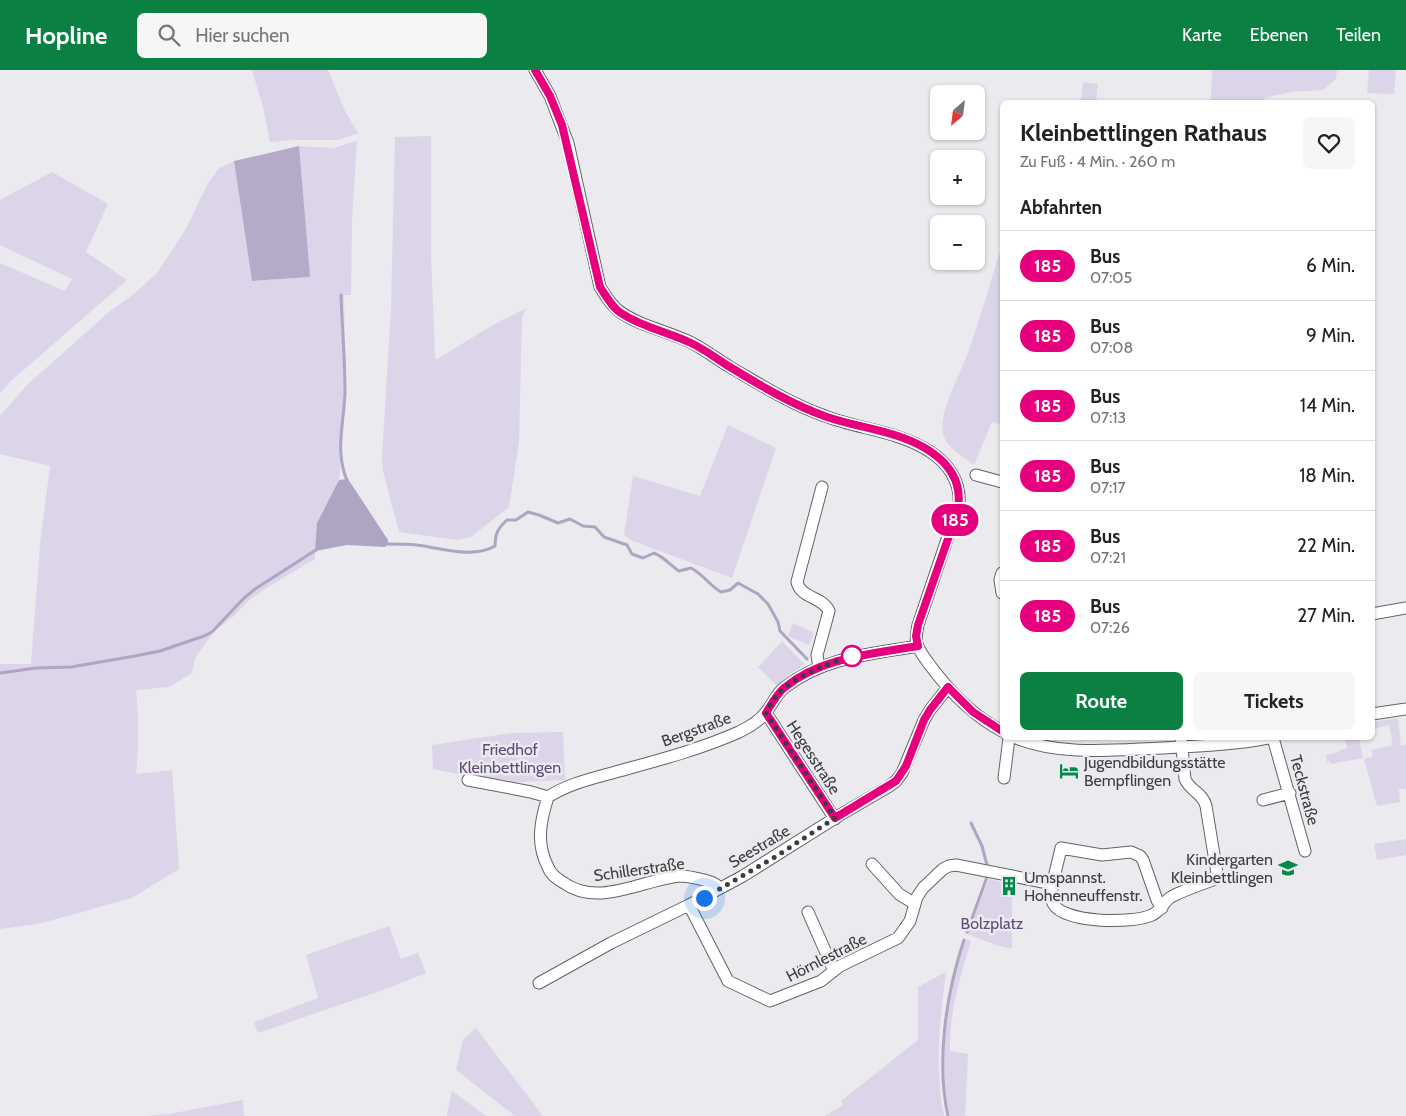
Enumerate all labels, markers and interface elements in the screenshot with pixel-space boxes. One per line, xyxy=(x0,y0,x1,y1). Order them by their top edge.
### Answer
search box xyxy=(137,13,487,58)
text: Hopline xyxy=(25,21,107,50)
icon: search xyxy=(155,21,183,49)
text: Hier suchen xyxy=(195,24,290,47)
text: Karte xyxy=(1182,24,1222,46)
text: Ebenen xyxy=(1250,24,1308,46)
text: Teilen xyxy=(1336,24,1381,46)
north arrow xyxy=(930,85,985,140)
map controls xyxy=(930,85,985,270)
button: heart xyxy=(1303,117,1355,169)
text: Kleinbettlingen Rathaus xyxy=(1020,118,1267,147)
button: + xyxy=(930,150,985,205)
text: Zu Fuß · 4 Min. · 260 m xyxy=(1020,152,1175,171)
text: Abfahrten xyxy=(1020,196,1102,219)
button: − xyxy=(930,215,985,270)
text: Bus xyxy=(1090,245,1120,268)
text: 6 Min. xyxy=(1306,254,1355,277)
text: 185 xyxy=(1034,255,1061,277)
text: 07:05 xyxy=(1090,268,1132,287)
text: Bus xyxy=(1090,315,1120,338)
text: 9 Min. xyxy=(1306,324,1355,347)
text: 185 xyxy=(1034,325,1061,347)
text: 07:08 xyxy=(1090,338,1133,357)
text: Bus xyxy=(1090,385,1120,408)
text: 14 Min. xyxy=(1300,394,1355,417)
text: 185 xyxy=(1034,395,1061,417)
text: 07:13 xyxy=(1090,408,1126,427)
text: Bus xyxy=(1090,455,1120,478)
text: 18 Min. xyxy=(1299,464,1355,487)
text: 185 xyxy=(1034,465,1061,487)
text: 07:17 xyxy=(1090,478,1126,497)
line badge: 185 xyxy=(926,504,984,536)
text: 185 xyxy=(941,509,969,531)
text: Bus xyxy=(1090,525,1120,548)
text: 22 Min. xyxy=(1297,534,1355,557)
text: 185 xyxy=(1034,535,1061,557)
text: 07:21 xyxy=(1090,548,1126,567)
text: Bus xyxy=(1090,595,1120,618)
text: 27 Min. xyxy=(1297,604,1355,627)
text: 185 xyxy=(1034,605,1061,627)
text: 07:26 xyxy=(1090,618,1130,637)
unlabelled marker xyxy=(841,645,863,667)
button: Route xyxy=(1020,672,1183,730)
button: Tickets xyxy=(1193,672,1355,730)
street label: Bergstraße xyxy=(659,708,734,751)
street label: Hegesstraße xyxy=(783,717,844,798)
park label: Friedhof Kleinbettlingen xyxy=(459,740,561,777)
place label: Jugendbildungsstätte Bempflingen xyxy=(1083,753,1226,790)
street label: Teckstraße xyxy=(1286,753,1323,827)
hotel icon: Jugendbildungsstätte Bempflingen xyxy=(1058,760,1080,782)
street label: Seestraße xyxy=(725,821,793,872)
place label: Kindergarten Kleinbettlingen xyxy=(1171,850,1273,887)
street label: Schillerstraße xyxy=(593,854,686,885)
school or university icon: Kindergarten Kleinbettlingen xyxy=(1277,857,1299,879)
place label: Umspannst. Hohenneuffenstr. xyxy=(1024,868,1143,905)
building icon: Umspannst. Hohenneuffenstr. xyxy=(998,875,1020,897)
your location xyxy=(692,886,717,911)
park label: Bolzplatz xyxy=(961,914,1024,933)
street label: Hörnlestraße xyxy=(783,929,870,986)

